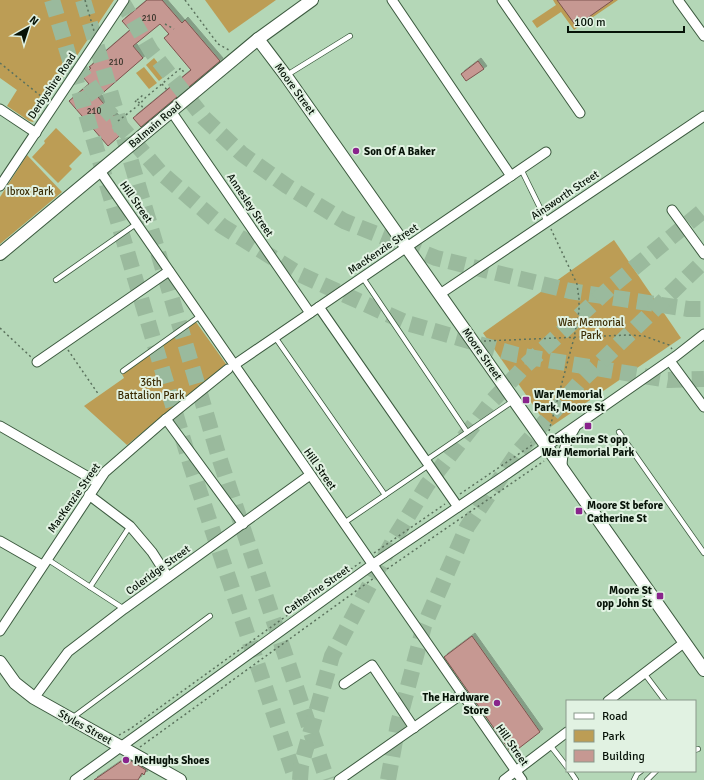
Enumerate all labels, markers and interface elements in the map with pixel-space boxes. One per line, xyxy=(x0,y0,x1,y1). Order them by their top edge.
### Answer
north arrow xyxy=(8,8,48,48)
scale bar xyxy=(568,8,684,34)
text: N xyxy=(27,13,41,28)
house number: 210 xyxy=(142,13,156,24)
text: 100 m xyxy=(574,15,606,30)
street label: Derbyshire Road xyxy=(25,50,79,121)
house number: 210 xyxy=(109,57,123,68)
street label: Moore Street xyxy=(272,61,318,118)
street label: Balmain Road xyxy=(126,99,184,151)
house number: 210 xyxy=(87,106,101,117)
place label: Son Of A Baker xyxy=(364,145,436,158)
marker: Son Of A Baker xyxy=(351,146,361,156)
street label: Ainsworth Street xyxy=(529,167,602,223)
street label: Annesley Street xyxy=(224,171,276,239)
street label: Hill Street xyxy=(117,179,155,225)
park label: Ibrox Park xyxy=(6,185,54,198)
street label: MacKenzie Street xyxy=(345,221,421,277)
park label: War Memorial Park xyxy=(558,316,624,342)
street label: Moore Street xyxy=(459,325,505,383)
park label: 36th Battalion Park xyxy=(118,376,185,402)
place label: War Memorial Park, Moore St xyxy=(534,388,605,414)
marker: War Memorial Park, Moore St xyxy=(521,395,531,405)
marker: Catherine St opp War Memorial Park xyxy=(583,421,593,431)
place label: Catherine St opp War Memorial Park xyxy=(542,433,635,459)
street label: Hill Street xyxy=(301,446,339,492)
street label: MacKenzie Street xyxy=(45,461,103,535)
place label: Moore St before Catherine St xyxy=(587,499,664,525)
marker: Moore St before Catherine St xyxy=(574,506,584,516)
street label: Coleridge Street xyxy=(123,542,193,598)
street label: Catherine Street xyxy=(282,562,352,617)
place label: Moore St opp John St xyxy=(596,584,652,610)
marker: Moore St opp John St xyxy=(655,591,665,601)
place label: The Hardware Store xyxy=(423,691,490,717)
marker: The Hardware Store xyxy=(492,698,502,708)
legend xyxy=(566,700,696,772)
street label: Styles Street xyxy=(56,707,114,747)
text: Road xyxy=(602,709,628,724)
street label: Hill Street xyxy=(493,722,531,768)
text: Park xyxy=(602,729,625,744)
text: Building xyxy=(602,749,645,764)
place label: McHughs Shoes xyxy=(134,754,209,767)
marker: McHughs Shoes xyxy=(121,755,131,765)

